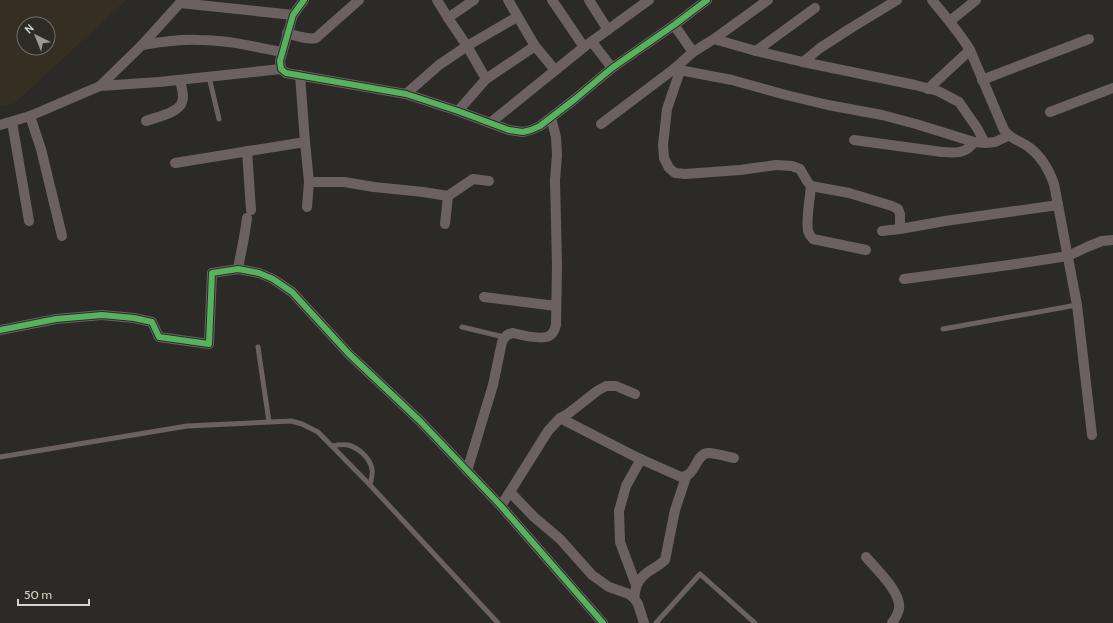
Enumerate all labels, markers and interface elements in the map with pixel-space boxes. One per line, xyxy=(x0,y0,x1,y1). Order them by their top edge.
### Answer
north arrow xyxy=(16,16,56,56)
text: N xyxy=(22,21,37,36)
scale bar xyxy=(18,581,89,607)
text: 50 m xyxy=(24,587,52,602)

